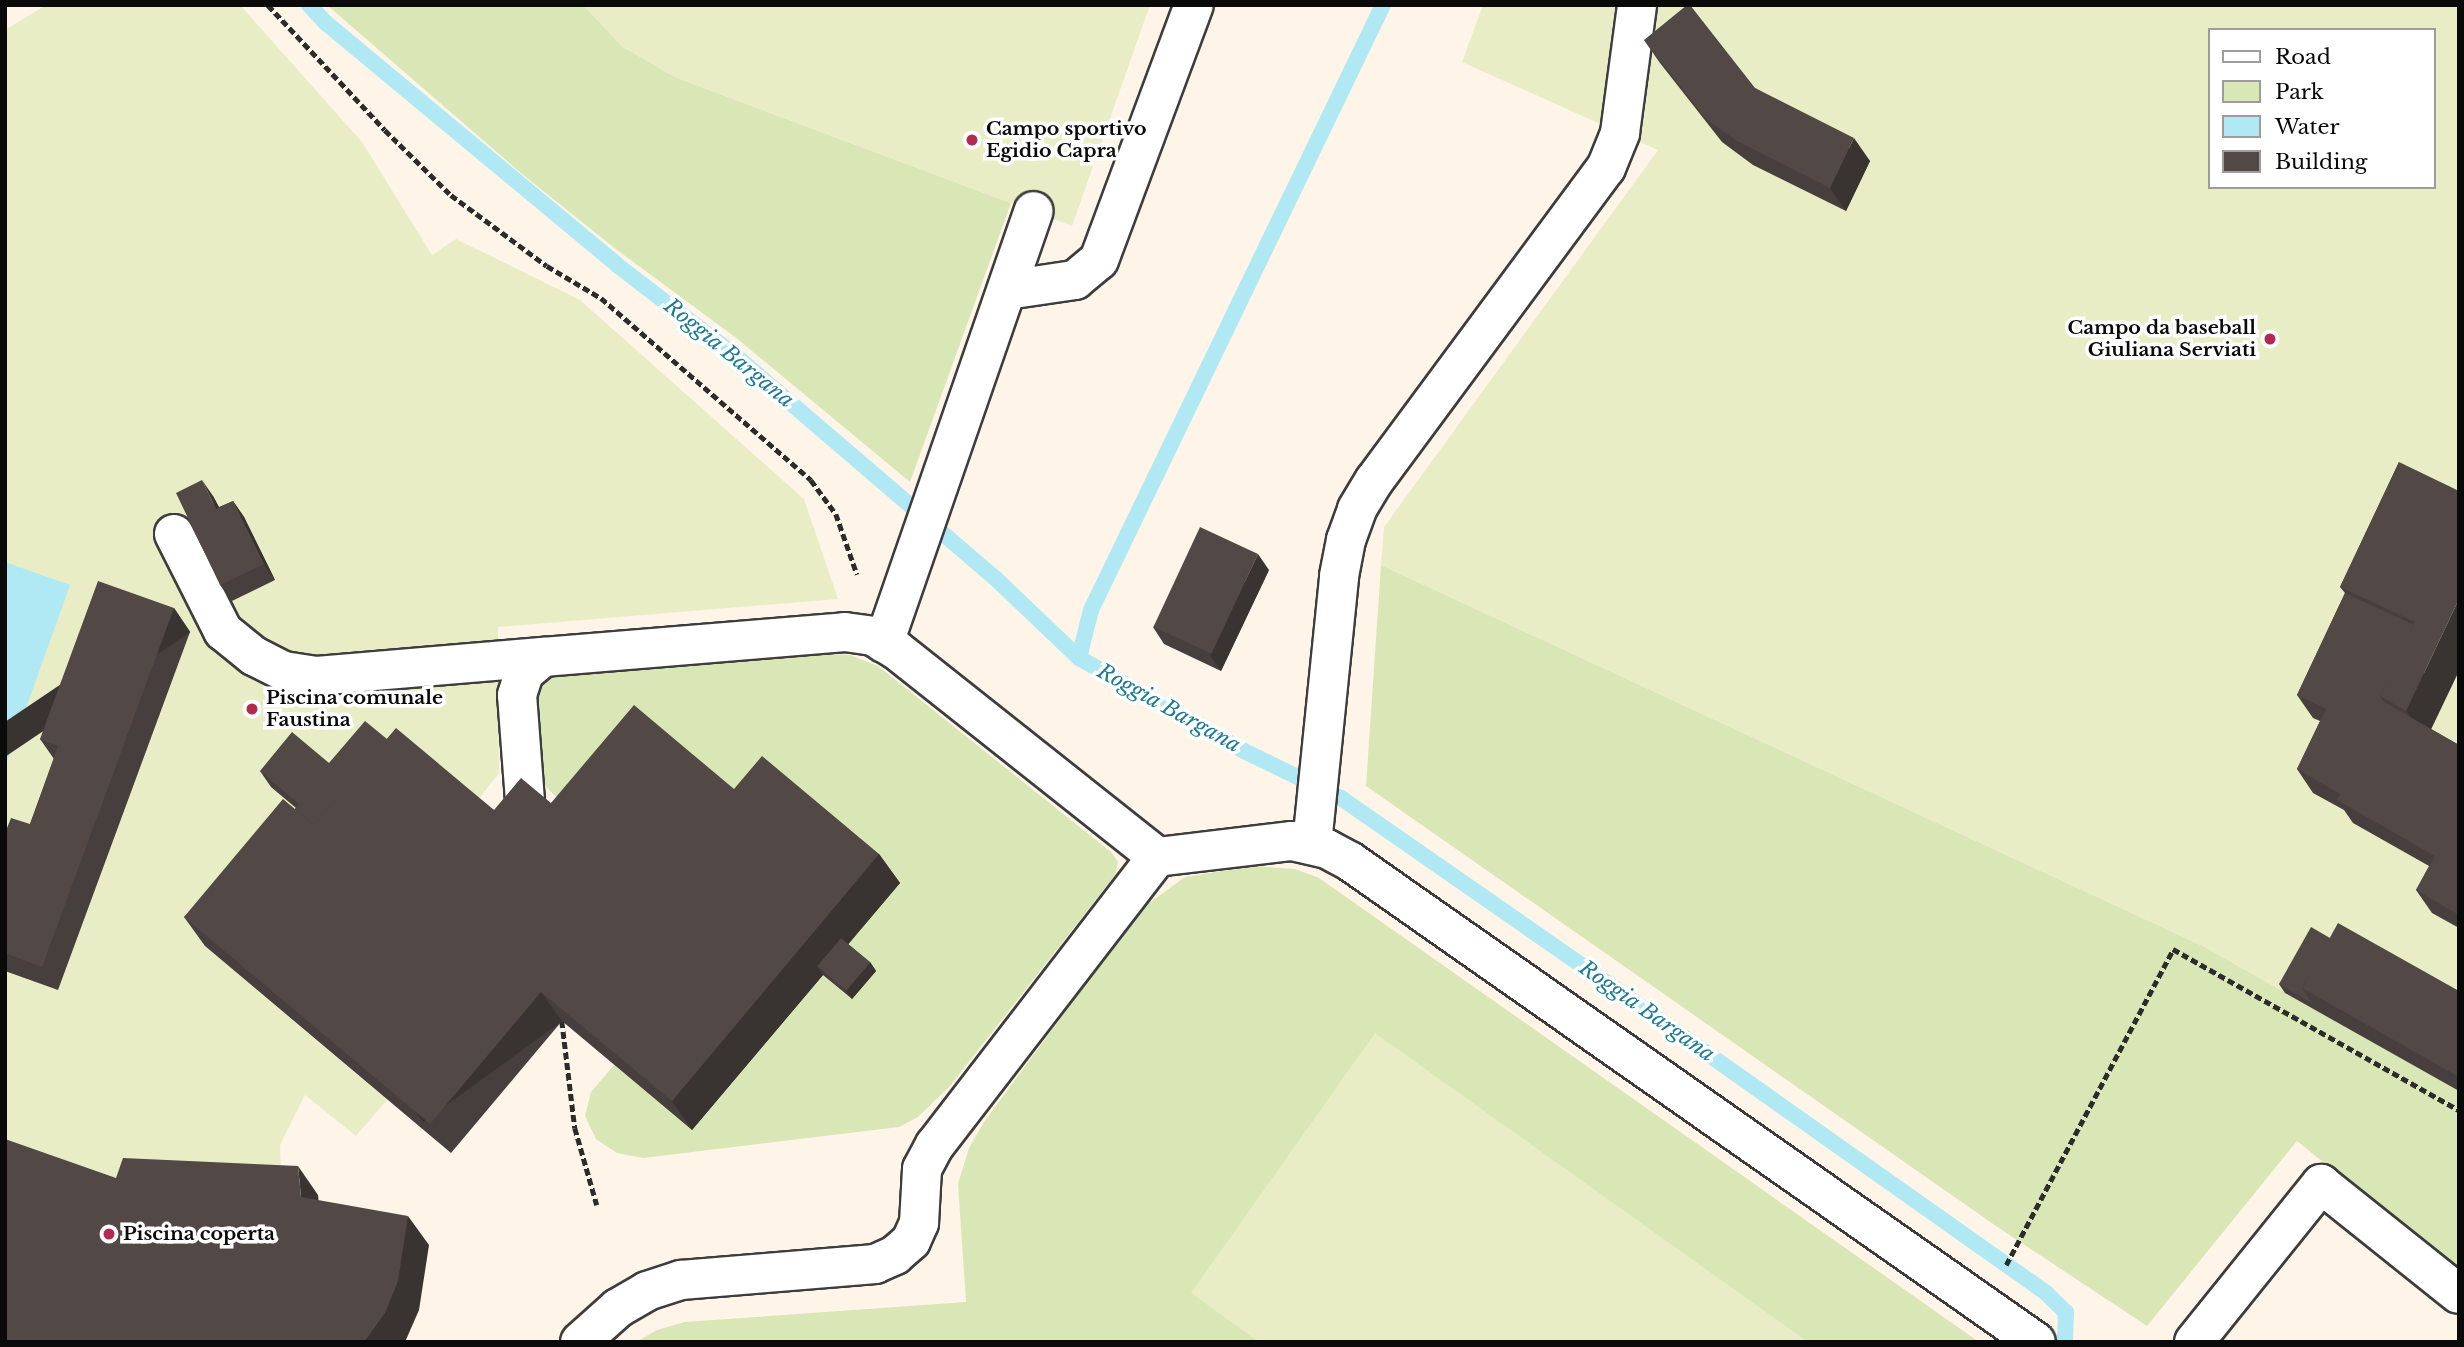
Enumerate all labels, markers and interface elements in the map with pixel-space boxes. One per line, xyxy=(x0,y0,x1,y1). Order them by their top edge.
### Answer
legend xyxy=(2208,28,2436,189)
text: Road xyxy=(2275,44,2331,70)
text: Park xyxy=(2275,79,2324,105)
text: Water xyxy=(2275,114,2339,140)
place label: Campo sportivo Egidio Capra xyxy=(986,118,1146,162)
marker: Campo sportivo Egidio Capra xyxy=(964,132,980,148)
text: Building xyxy=(2275,149,2367,175)
water label: Roggia Bargana xyxy=(659,293,799,413)
place label: Campo da baseball Giuliana Serviati xyxy=(2068,317,2256,361)
marker: Campo da baseball Giuliana Serviati xyxy=(2262,331,2278,347)
water label: Roggia Bargana xyxy=(1093,658,1245,758)
place label: Piscina comunale Faustina xyxy=(266,687,443,731)
marker: Piscina comunale Faustina xyxy=(244,701,260,717)
water label: Roggia Bargana xyxy=(1574,955,1720,1067)
place label: Piscina coperta xyxy=(123,1223,275,1245)
marker: Piscina coperta xyxy=(101,1226,117,1242)

